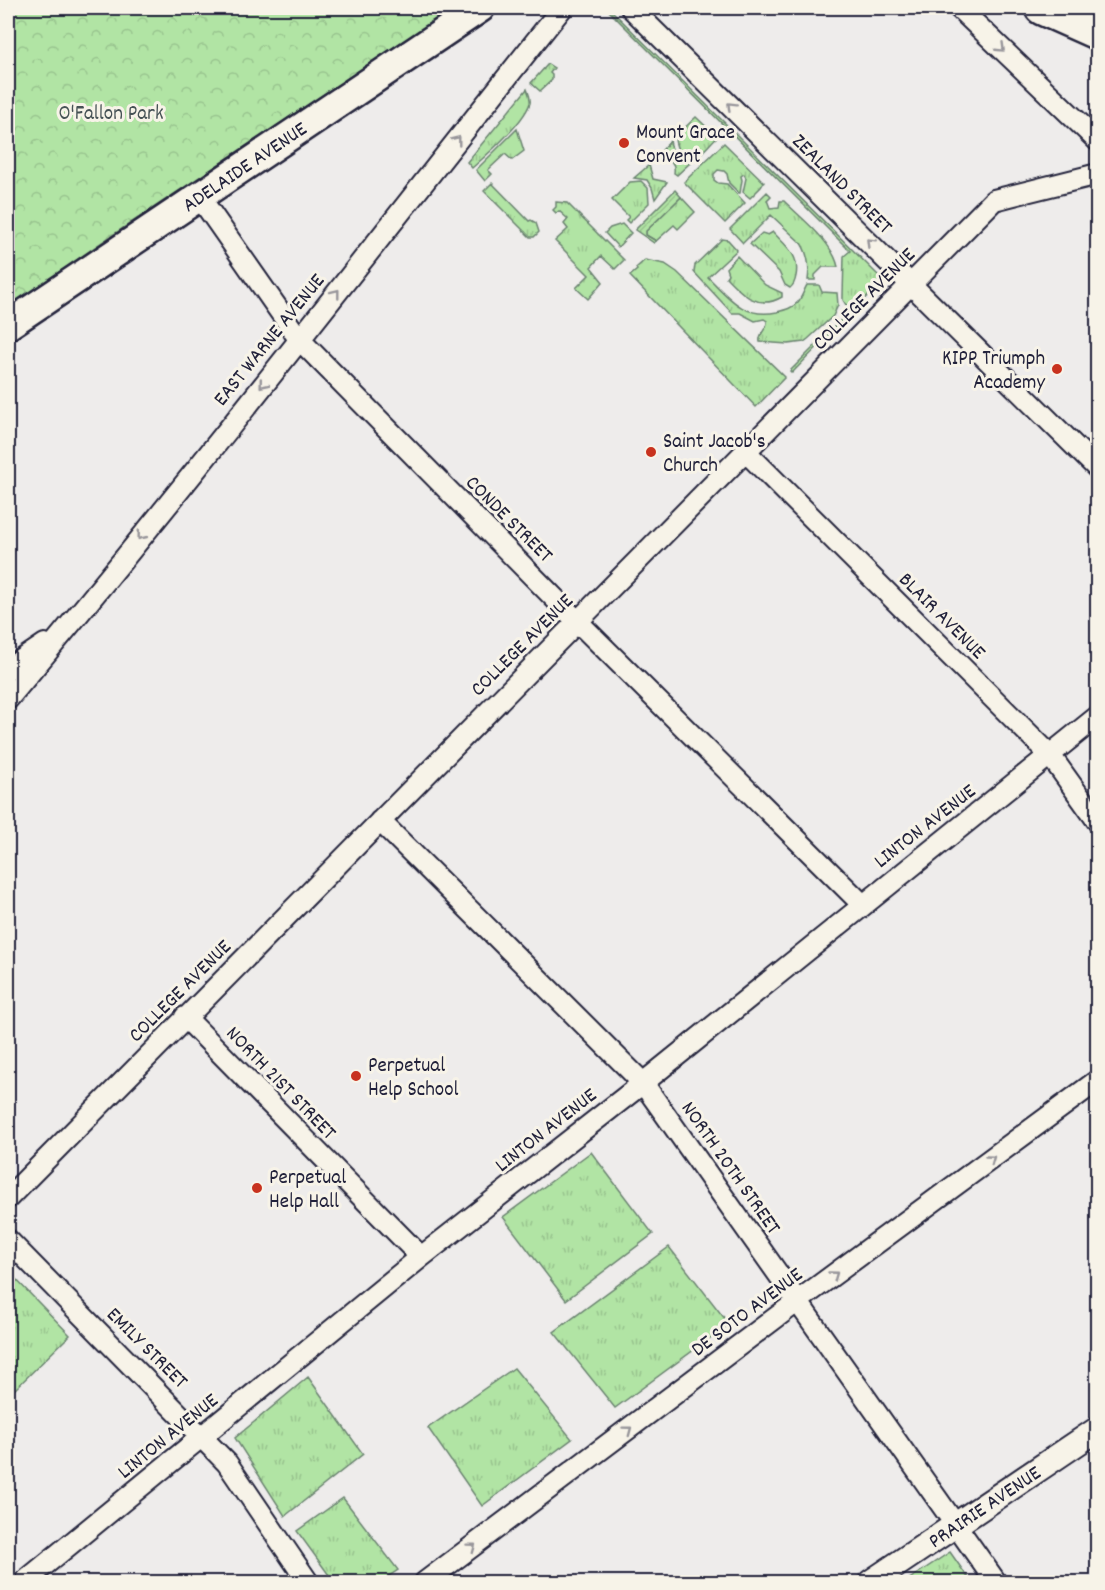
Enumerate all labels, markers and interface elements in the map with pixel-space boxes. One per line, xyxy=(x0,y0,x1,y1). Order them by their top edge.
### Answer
one-way arrow xyxy=(995,41,1005,52)
park label: O'Fallon Park xyxy=(58,100,164,130)
one-way arrow xyxy=(727,102,738,113)
street label: ADELAIDE AVENUE xyxy=(177,115,314,221)
place label: Mount Grace Convent xyxy=(636,119,735,173)
street label: ZEALAND STREET xyxy=(784,128,898,243)
one-way arrow xyxy=(449,136,460,147)
marker: Mount Grace Convent xyxy=(617,136,631,150)
one-way arrow xyxy=(866,239,877,250)
street label: COLLEGE AVENUE xyxy=(807,241,924,359)
street label: EAST WARNE AVENUE xyxy=(207,268,334,414)
one-way arrow xyxy=(328,289,339,300)
place label: KIPP Triumph Academy xyxy=(942,345,1045,399)
marker: KIPP Triumph Academy xyxy=(1050,362,1064,376)
one-way arrow xyxy=(259,378,270,389)
place label: Saint Jacob's Church xyxy=(663,428,766,482)
marker: Saint Jacob's Church xyxy=(644,445,658,459)
street label: CONDE STREET xyxy=(457,469,559,571)
one-way arrow xyxy=(137,530,148,541)
street label: BLAIR AVENUE xyxy=(890,567,992,668)
street label: COLLEGE AVENUE xyxy=(465,587,582,705)
street label: LINTON AVENUE xyxy=(868,778,984,877)
street label: COLLEGE AVENUE xyxy=(123,933,240,1051)
street label: NORTH 21ST STREET xyxy=(218,1020,343,1148)
place label: Perpetual Help School xyxy=(368,1052,459,1106)
marker: Perpetual Help School xyxy=(349,1069,363,1083)
street label: LINTON AVENUE xyxy=(489,1082,605,1181)
street label: NORTH 20TH STREET xyxy=(672,1096,787,1242)
one-way arrow xyxy=(984,1155,995,1166)
place label: Perpetual Help Hall xyxy=(269,1164,346,1218)
marker: Perpetual Help Hall xyxy=(250,1181,264,1195)
street label: DE SOTO AVENUE xyxy=(686,1261,810,1365)
one-way arrow xyxy=(827,1271,838,1282)
street label: EMILY STREET xyxy=(98,1301,194,1397)
street label: LINTON AVENUE xyxy=(112,1387,226,1487)
one-way arrow xyxy=(621,1426,632,1437)
street label: PRAIRIE AVENUE xyxy=(923,1459,1048,1557)
one-way arrow xyxy=(465,1544,476,1555)

